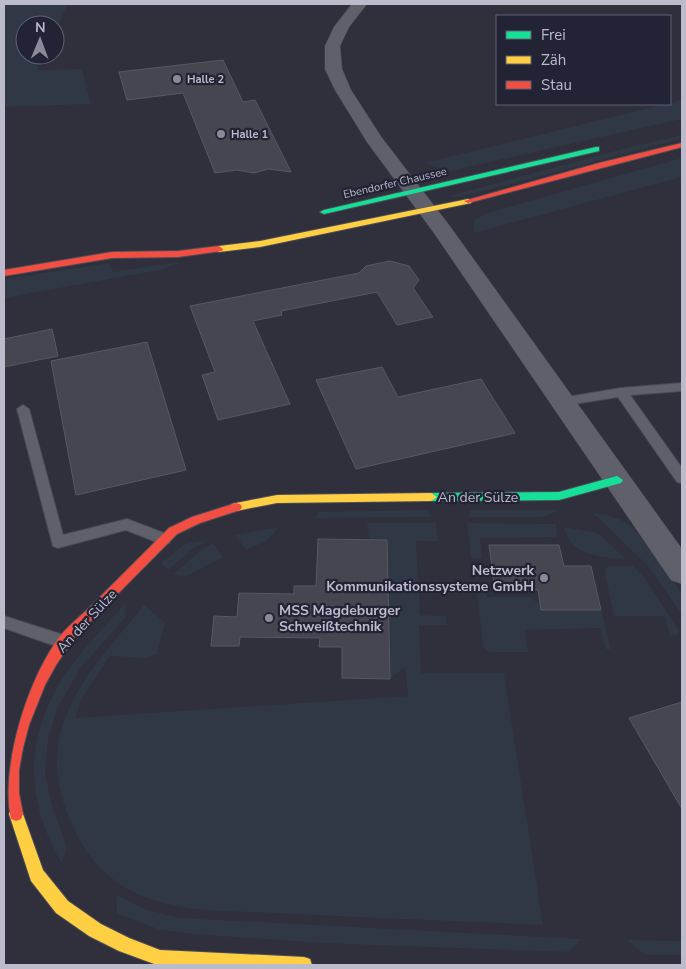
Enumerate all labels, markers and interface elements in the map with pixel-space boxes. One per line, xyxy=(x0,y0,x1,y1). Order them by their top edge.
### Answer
north arrow xyxy=(15,15,65,65)
legend xyxy=(496,15,671,105)
text: N xyxy=(35,18,46,37)
text: Frei xyxy=(541,25,566,45)
text: Zäh xyxy=(541,50,566,70)
place label: Halle 2 xyxy=(187,72,224,87)
marker: Halle 2 xyxy=(171,73,183,85)
text: Stau xyxy=(541,75,572,95)
place label: Halle 1 xyxy=(231,127,268,142)
marker: Halle 1 xyxy=(215,128,227,140)
street label: Ebendorfer Chaussee xyxy=(342,164,448,202)
street label: An der Sülze xyxy=(438,488,518,507)
place label: Netzwerk Kommunikationssysteme GmbH xyxy=(326,561,534,596)
marker: Netzwerk Kommunikationssysteme GmbH xyxy=(538,572,550,584)
street label: An der Sülze xyxy=(53,585,121,657)
place label: MSS Magdeburger Schweißtechnik xyxy=(279,601,401,636)
marker: MSS Magdeburger Schweißtechnik xyxy=(263,612,275,624)

